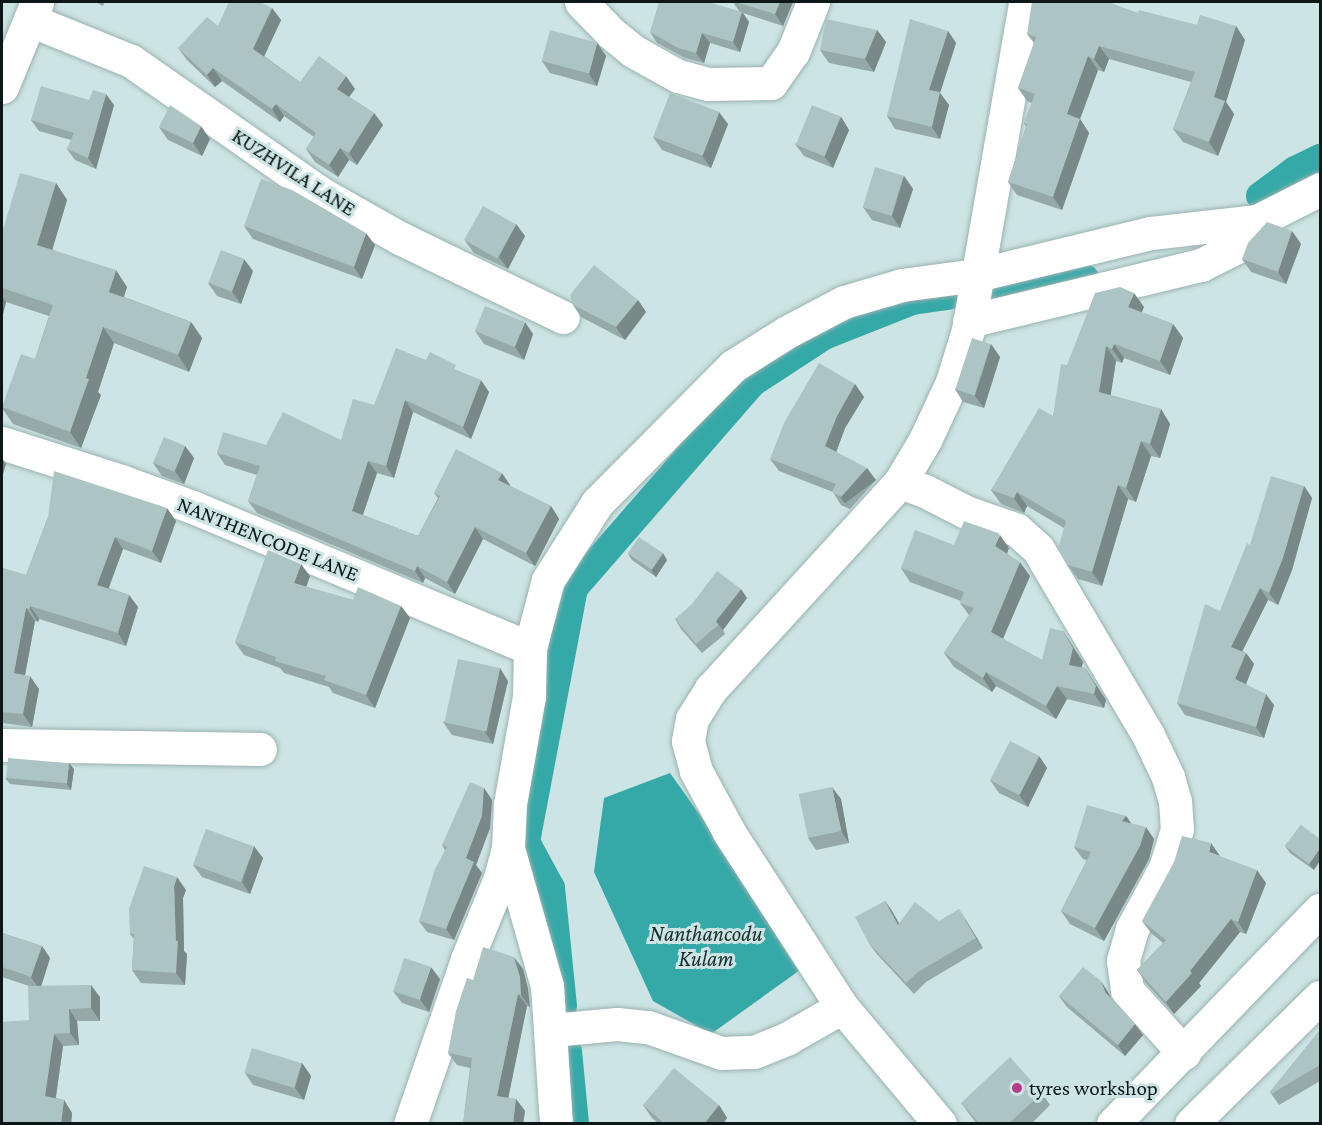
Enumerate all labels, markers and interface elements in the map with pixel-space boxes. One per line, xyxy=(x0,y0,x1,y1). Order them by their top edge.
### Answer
street label: KUZHVILA LANE xyxy=(227,123,361,221)
street label: NANTHENCODE LANE xyxy=(174,491,362,587)
water label: Nanthancodu Kulam xyxy=(650,920,762,972)
place label: tyres workshop xyxy=(1029,1075,1158,1101)
marker: tyres workshop xyxy=(1010,1081,1024,1095)

